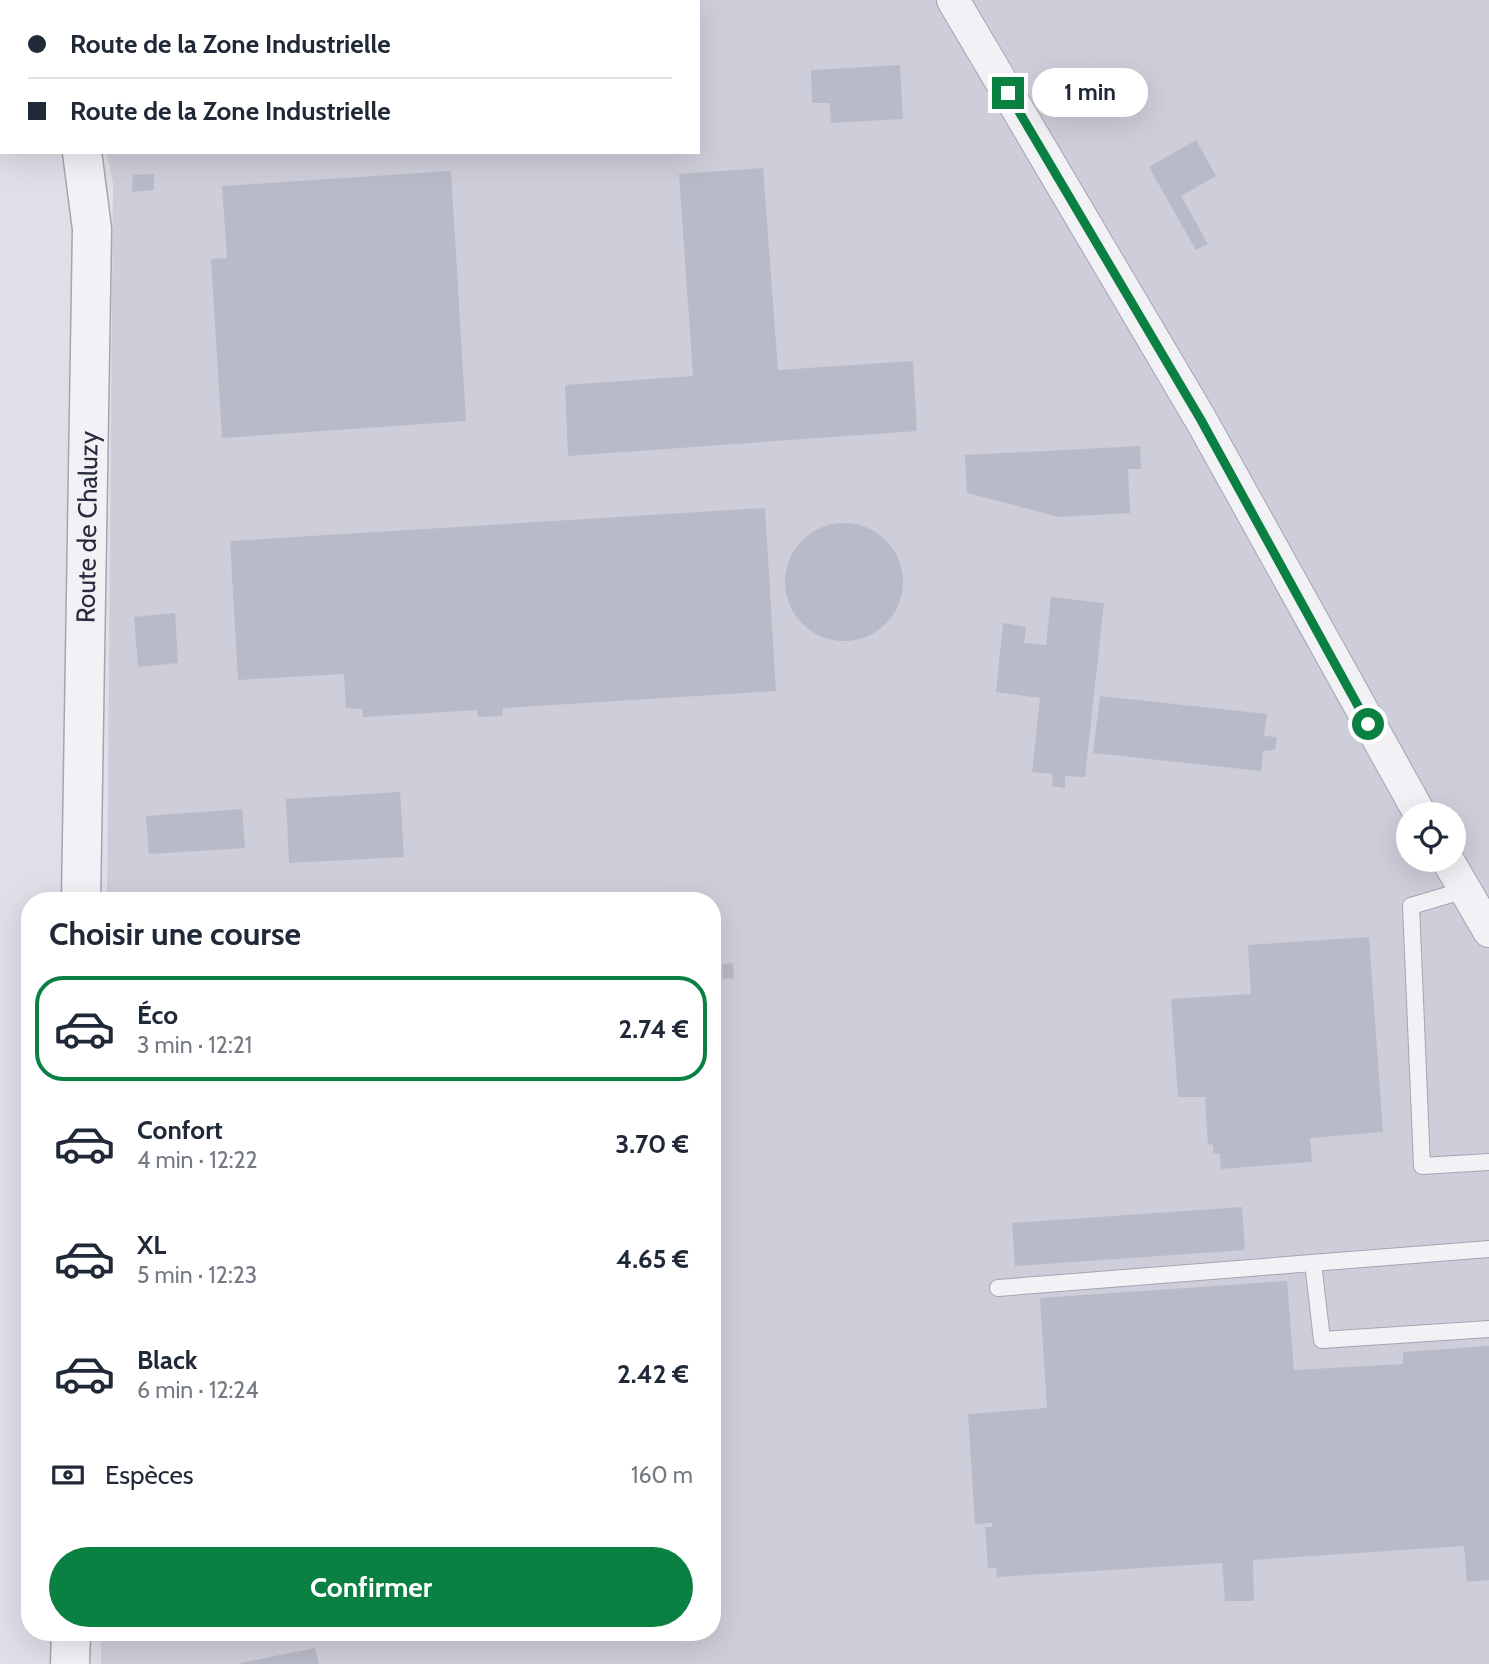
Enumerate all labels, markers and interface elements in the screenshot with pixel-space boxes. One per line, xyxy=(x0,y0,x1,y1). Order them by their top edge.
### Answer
text: Route de la Zone Industrielle xyxy=(70,28,391,60)
callout: 1 min xyxy=(1032,68,1148,118)
route end xyxy=(992,77,1024,109)
text: 1 min xyxy=(1064,78,1116,106)
text: Route de la Zone Industrielle xyxy=(70,95,391,127)
street label: Route de Chaluzy xyxy=(70,431,105,623)
route start xyxy=(1352,708,1384,740)
map controls xyxy=(1396,802,1466,872)
button: locate xyxy=(1396,802,1466,872)
text: Choisir une course xyxy=(49,914,301,953)
icon: car xyxy=(53,997,116,1060)
text: Éco xyxy=(137,999,178,1031)
text: 2.74 € xyxy=(618,1013,689,1045)
text: 3 min · 12:21 xyxy=(137,1031,252,1059)
icon: car xyxy=(53,1112,116,1175)
text: Confort xyxy=(137,1114,223,1146)
text: 3.70 € xyxy=(615,1128,689,1160)
text: 4 min · 12:22 xyxy=(137,1146,258,1174)
icon: car xyxy=(53,1227,116,1290)
text: XL xyxy=(137,1229,166,1261)
text: 4.65 € xyxy=(616,1243,689,1275)
text: 5 min · 12:23 xyxy=(137,1261,257,1289)
icon: car xyxy=(53,1342,116,1405)
text: Black xyxy=(137,1344,197,1376)
text: 2.42 € xyxy=(617,1358,689,1390)
text: 6 min · 12:24 xyxy=(137,1376,259,1404)
icon: cash xyxy=(49,1456,87,1494)
text: Espèces xyxy=(105,1459,194,1491)
text: 160 m xyxy=(631,1461,693,1489)
button: Confirmer xyxy=(49,1547,693,1627)

